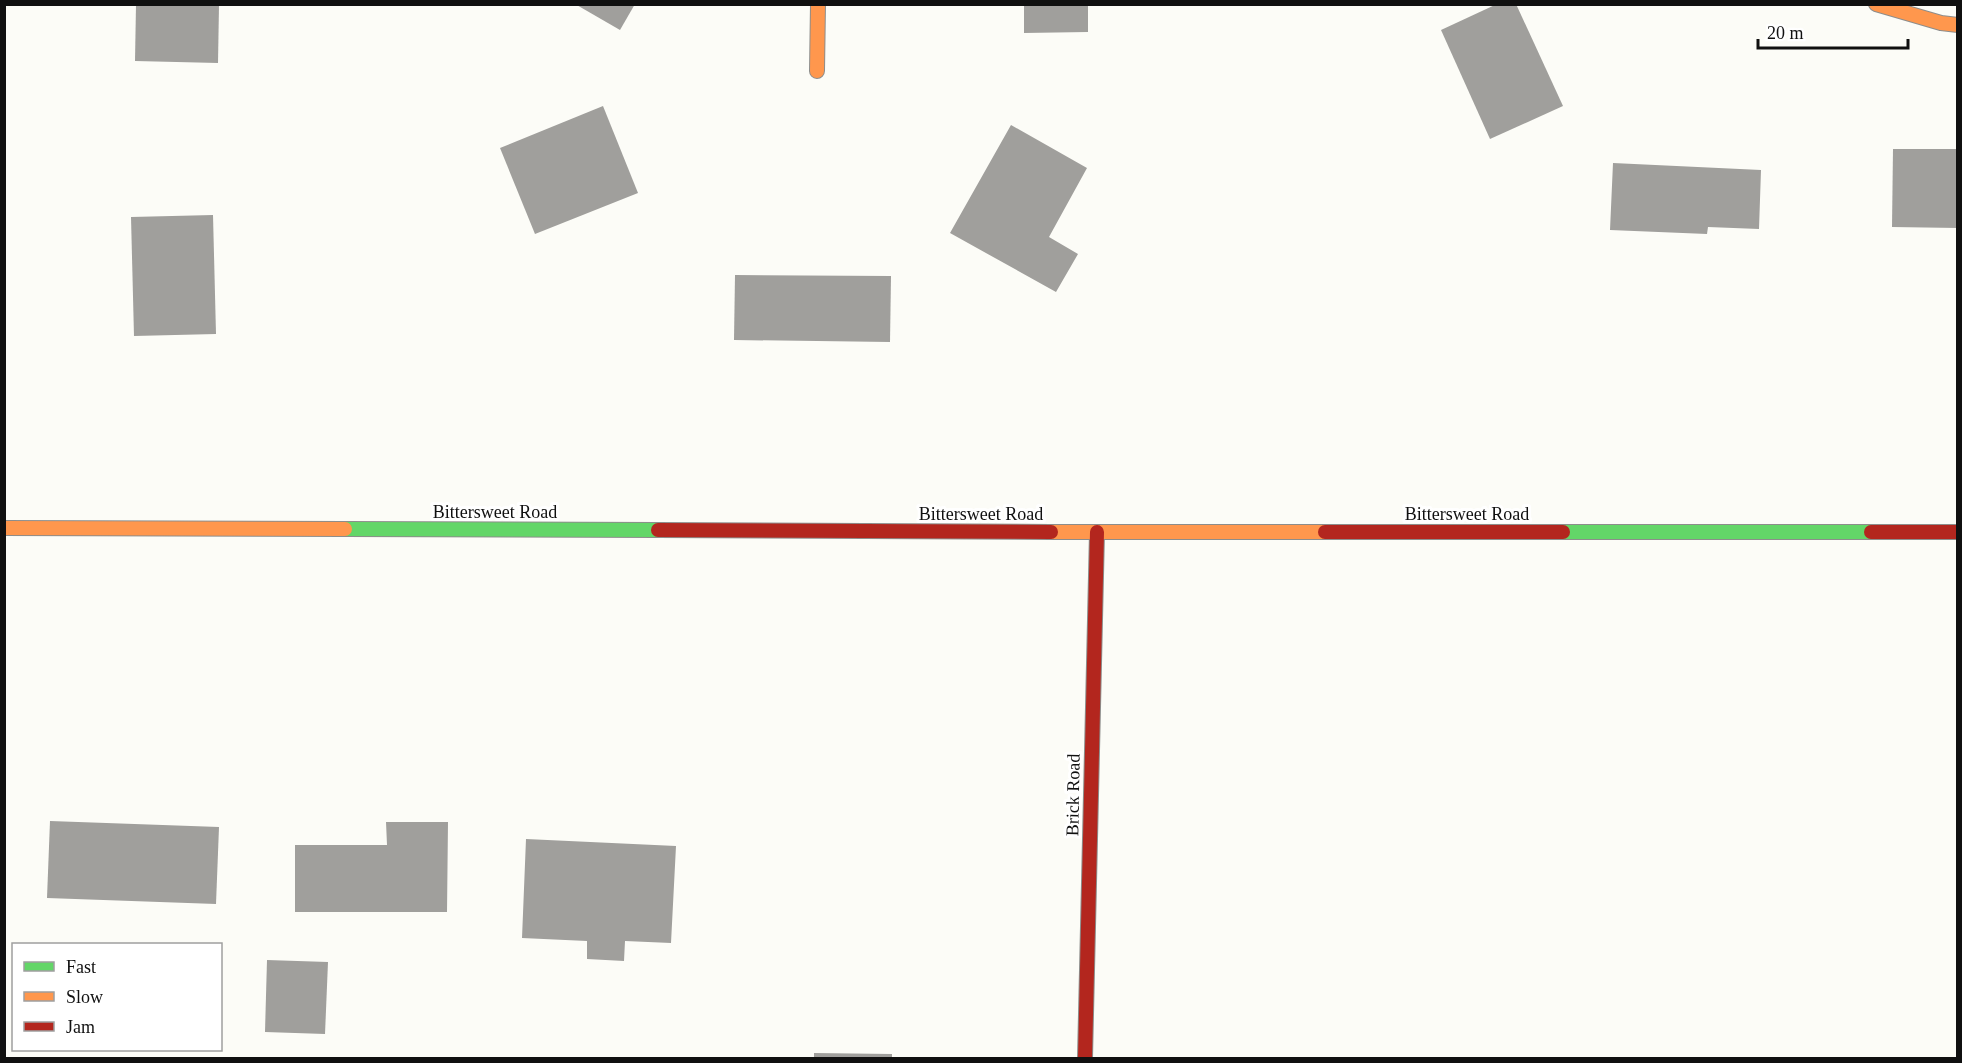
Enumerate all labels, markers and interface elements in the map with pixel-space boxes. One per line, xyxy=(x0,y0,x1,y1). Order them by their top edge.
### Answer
scale bar xyxy=(1758,12,1908,50)
text: 20 m xyxy=(1767,23,1804,43)
street label: Bittersweet Road xyxy=(433,502,557,522)
street label: Bittersweet Road xyxy=(919,504,1043,524)
street label: Bittersweet Road xyxy=(1405,504,1529,524)
street label: Brick Road xyxy=(1062,754,1084,836)
legend xyxy=(12,943,222,1051)
text: Fast xyxy=(66,957,96,977)
text: Slow xyxy=(66,987,103,1007)
text: Jam xyxy=(66,1017,95,1037)

